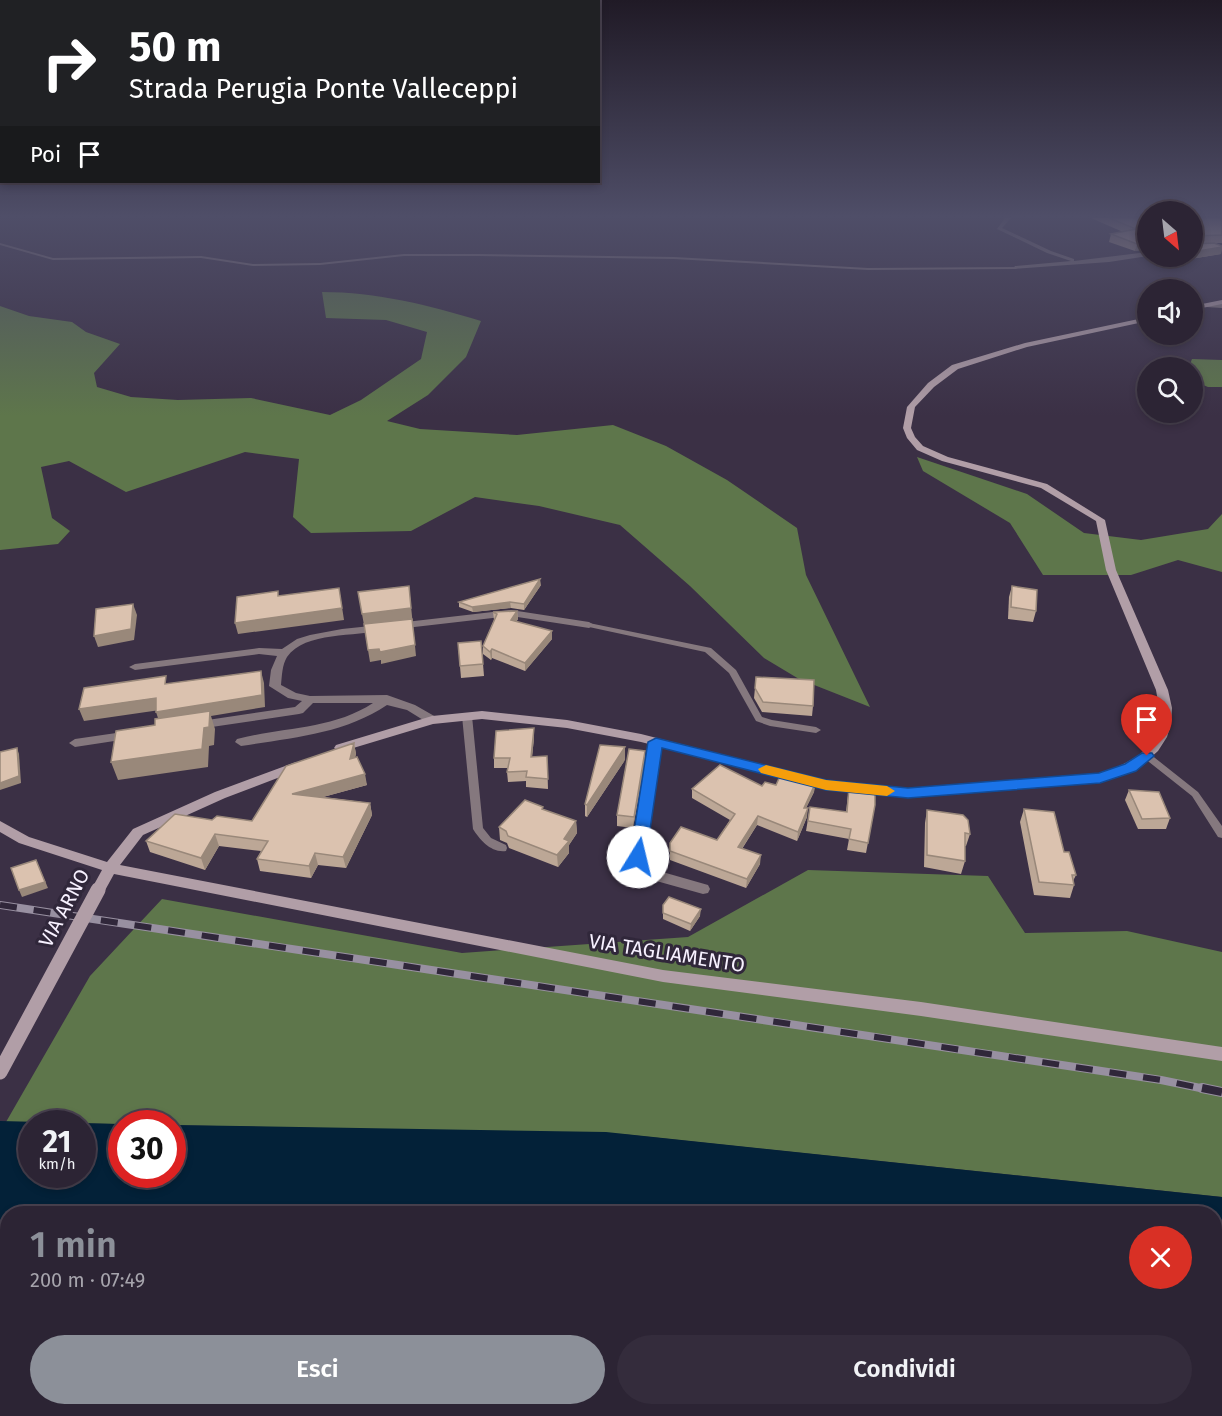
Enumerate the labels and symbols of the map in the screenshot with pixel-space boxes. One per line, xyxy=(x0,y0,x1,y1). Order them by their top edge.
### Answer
north arrow xyxy=(1137,201,1203,267)
pin xyxy=(1121,694,1172,756)
position arrow xyxy=(606,825,670,889)
street label: VIA ARNO xyxy=(33,865,95,951)
street label: VIA TAGLIAMENTO xyxy=(587,929,747,977)
speed limit sign: 30 xyxy=(108,1110,186,1188)

